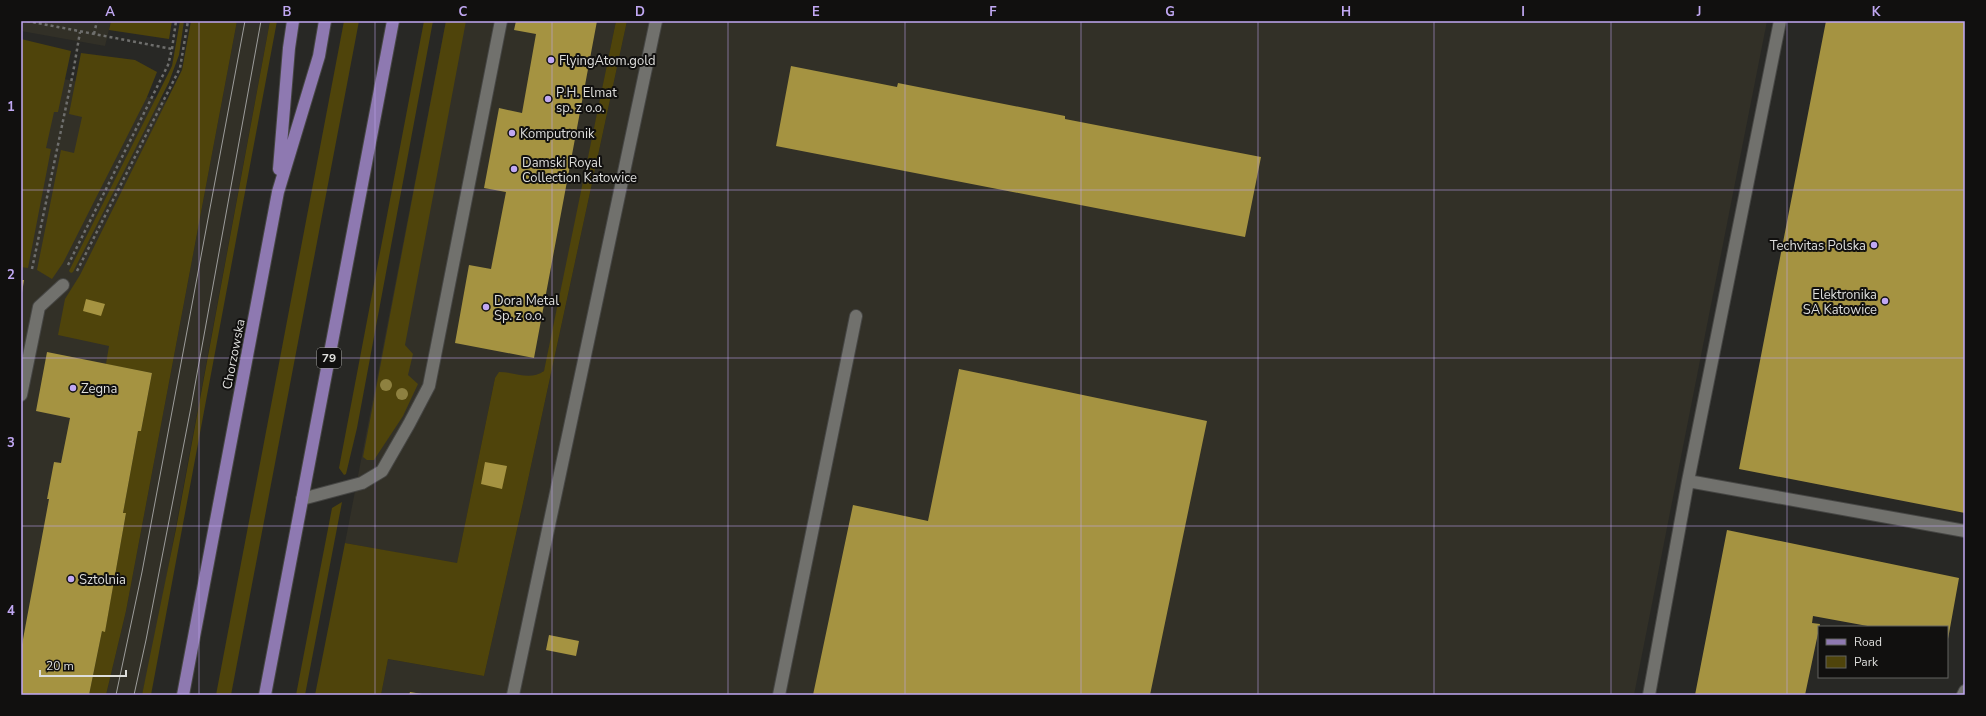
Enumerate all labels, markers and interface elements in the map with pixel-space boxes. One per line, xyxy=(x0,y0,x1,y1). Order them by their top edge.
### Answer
text: A xyxy=(105,3,115,21)
text: B xyxy=(283,3,292,21)
text: C xyxy=(459,3,468,21)
text: D xyxy=(635,3,645,21)
text: E xyxy=(812,3,820,21)
text: F xyxy=(989,3,997,21)
text: G xyxy=(1165,3,1175,21)
text: H xyxy=(1341,3,1351,21)
text: I xyxy=(1521,3,1525,21)
text: J xyxy=(1696,3,1701,21)
text: K xyxy=(1872,3,1881,21)
place label: FlyingAtom.gold xyxy=(559,52,656,70)
marker: FlyingAtom.gold xyxy=(546,55,556,65)
place label: P.H. Elmat sp. z o.o. xyxy=(556,84,617,117)
marker: P.H. Elmat sp. z o.o. xyxy=(543,94,553,104)
text: 1 xyxy=(7,98,15,116)
place label: Komputronik xyxy=(520,125,595,143)
marker: Komputronik xyxy=(507,128,517,138)
place label: Damski Royal Collection Katowice xyxy=(522,154,637,187)
marker: Damski Royal Collection Katowice xyxy=(509,164,519,174)
place label: Techvitas Polska xyxy=(1770,237,1866,255)
marker: Techvitas Polska xyxy=(1869,240,1879,250)
text: 2 xyxy=(7,266,15,284)
place label: Elektronika SA Katowice xyxy=(1803,286,1877,319)
place label: Dora Metal Sp. z o.o. xyxy=(494,292,559,325)
marker: Elektronika SA Katowice xyxy=(1880,296,1890,306)
marker: Dora Metal Sp. z o.o. xyxy=(481,302,491,312)
street label: Chorzowska xyxy=(218,317,250,391)
road number: 79 xyxy=(317,348,341,368)
place label: Zegna xyxy=(81,380,117,398)
marker: Zegna xyxy=(68,383,78,393)
text: 3 xyxy=(7,434,15,452)
place label: Sztolnia xyxy=(79,571,126,589)
marker: Sztolnia xyxy=(66,574,76,584)
text: 4 xyxy=(7,602,15,620)
legend xyxy=(1818,626,1948,678)
text: Road xyxy=(1854,634,1882,650)
scale bar xyxy=(40,652,126,678)
text: Park xyxy=(1854,654,1879,670)
text: 20 m xyxy=(46,658,74,674)

